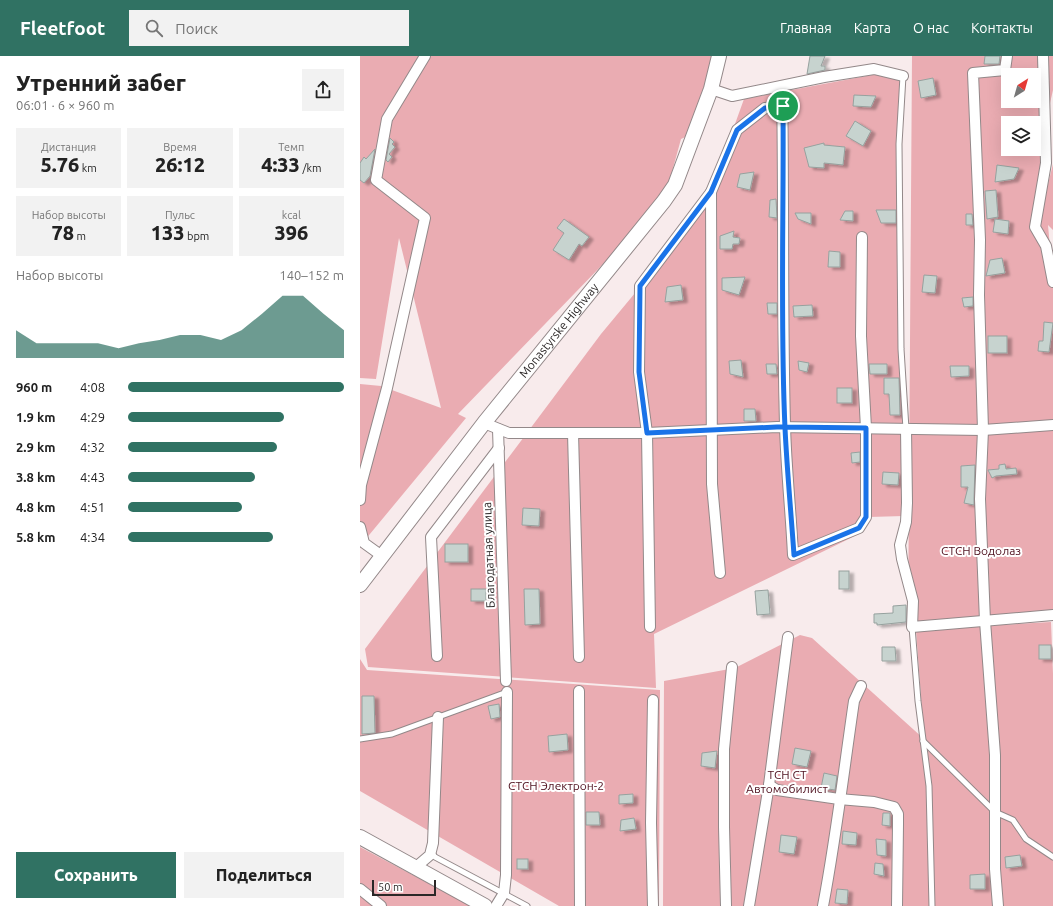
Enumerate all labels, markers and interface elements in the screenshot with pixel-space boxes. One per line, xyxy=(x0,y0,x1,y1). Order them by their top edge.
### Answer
search box xyxy=(129,10,409,46)
text: Fleetfoot xyxy=(20,17,105,39)
icon: search xyxy=(143,17,165,39)
text: Поиск xyxy=(175,20,218,37)
text: Главная xyxy=(780,20,832,36)
text: Карта xyxy=(854,20,891,36)
text: О нас xyxy=(913,20,949,36)
text: Контакты xyxy=(971,20,1033,36)
north arrow xyxy=(1001,68,1041,108)
map controls xyxy=(1001,68,1041,156)
button: share xyxy=(302,69,344,111)
text: Утренний забег xyxy=(16,70,186,95)
pin xyxy=(766,89,800,123)
icon: arrive xyxy=(772,95,794,117)
text: 06:01 · 6 × 960 m xyxy=(16,98,115,112)
button: layers xyxy=(1001,116,1041,156)
text: Дистанция xyxy=(41,141,96,153)
text: Время xyxy=(163,141,197,153)
text: Темп xyxy=(278,141,304,153)
text: 5.76 xyxy=(40,153,79,176)
text: 26:12 xyxy=(155,153,205,176)
text: 4:33 xyxy=(261,153,300,176)
text: km xyxy=(79,162,97,174)
text: /km xyxy=(300,162,322,174)
text: Набор высоты xyxy=(32,209,106,221)
text: Пульс xyxy=(165,209,195,221)
text: kcal xyxy=(282,209,301,221)
text: 78 xyxy=(51,221,74,244)
text: 133 xyxy=(151,221,184,244)
text: 396 xyxy=(274,221,308,244)
text: m xyxy=(74,230,86,242)
text: bpm xyxy=(184,230,209,242)
text: Набор высоты xyxy=(16,268,103,282)
text: 140–152 m xyxy=(279,268,344,282)
street label: Monastyrske Highway xyxy=(516,280,601,380)
text: 960 m xyxy=(16,380,52,394)
text: 4:08 xyxy=(80,380,105,394)
text: 1.9 km xyxy=(16,410,55,424)
text: 4:29 xyxy=(80,410,105,424)
text: 2.9 km xyxy=(16,440,55,454)
text: 4:32 xyxy=(80,440,105,454)
text: 3.8 km xyxy=(16,470,55,484)
text: 4:43 xyxy=(80,470,105,484)
text: 4.8 km xyxy=(16,500,55,514)
text: 4:51 xyxy=(80,500,105,514)
street label: Благодатная улица xyxy=(480,502,497,608)
text: 5.8 km xyxy=(16,530,55,544)
text: 4:34 xyxy=(80,530,105,544)
park label: СТСН Водолаз xyxy=(941,544,1021,557)
park label: ТСН СТ Автомобилист xyxy=(746,768,829,795)
park label: СТСН Электрон-2 xyxy=(508,779,604,792)
button: Сохранить xyxy=(16,852,176,898)
button: Поделиться xyxy=(184,852,344,898)
scale bar xyxy=(372,878,436,897)
text: 50 m xyxy=(378,881,402,893)

